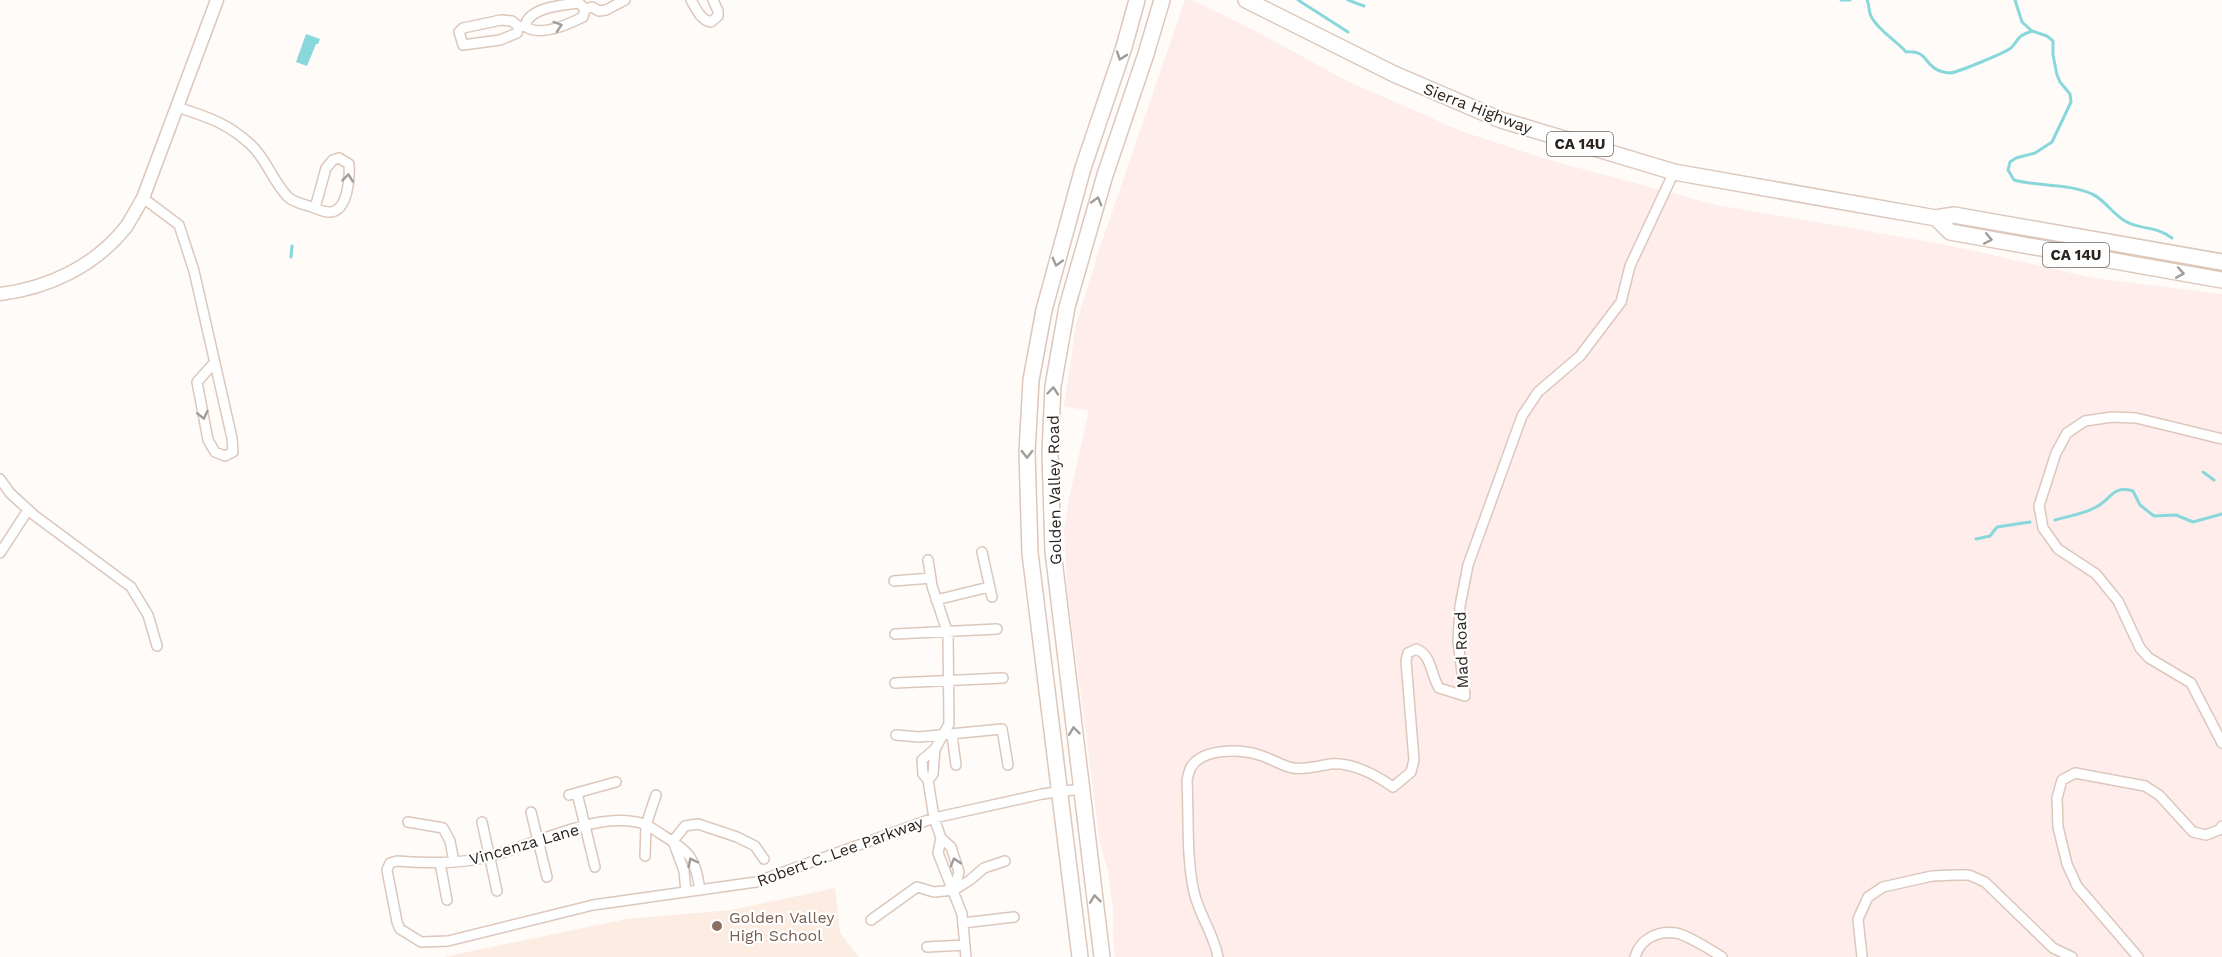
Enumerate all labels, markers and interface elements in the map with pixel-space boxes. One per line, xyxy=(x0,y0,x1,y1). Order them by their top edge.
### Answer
one-way arrow xyxy=(552,21,563,33)
one-way arrow xyxy=(1116,50,1129,61)
street label: Sierra Highway xyxy=(1421,79,1536,138)
road number: CA 14U xyxy=(1547,132,1613,156)
one-way arrow xyxy=(342,173,354,182)
one-way arrow xyxy=(1090,196,1102,207)
one-way arrow xyxy=(1983,232,1993,245)
road number: CA 14U xyxy=(2043,243,2109,267)
one-way arrow xyxy=(1052,257,1064,267)
one-way arrow xyxy=(2175,266,2185,279)
one-way arrow xyxy=(1047,386,1060,395)
one-way arrow xyxy=(195,409,208,419)
street label: Golden Valley Road xyxy=(1044,415,1065,565)
one-way arrow xyxy=(1021,450,1033,459)
street label: Mad Road xyxy=(1451,611,1472,689)
one-way arrow xyxy=(1069,727,1081,736)
street label: Robert C. Lee Parkway xyxy=(754,812,927,890)
street label: Vincenza Lane xyxy=(467,820,581,869)
one-way arrow xyxy=(688,857,700,868)
one-way arrow xyxy=(950,857,963,868)
one-way arrow xyxy=(1089,894,1101,904)
place label: Golden Valley High School xyxy=(729,908,835,945)
marker: Golden Valley High School xyxy=(710,919,724,933)

